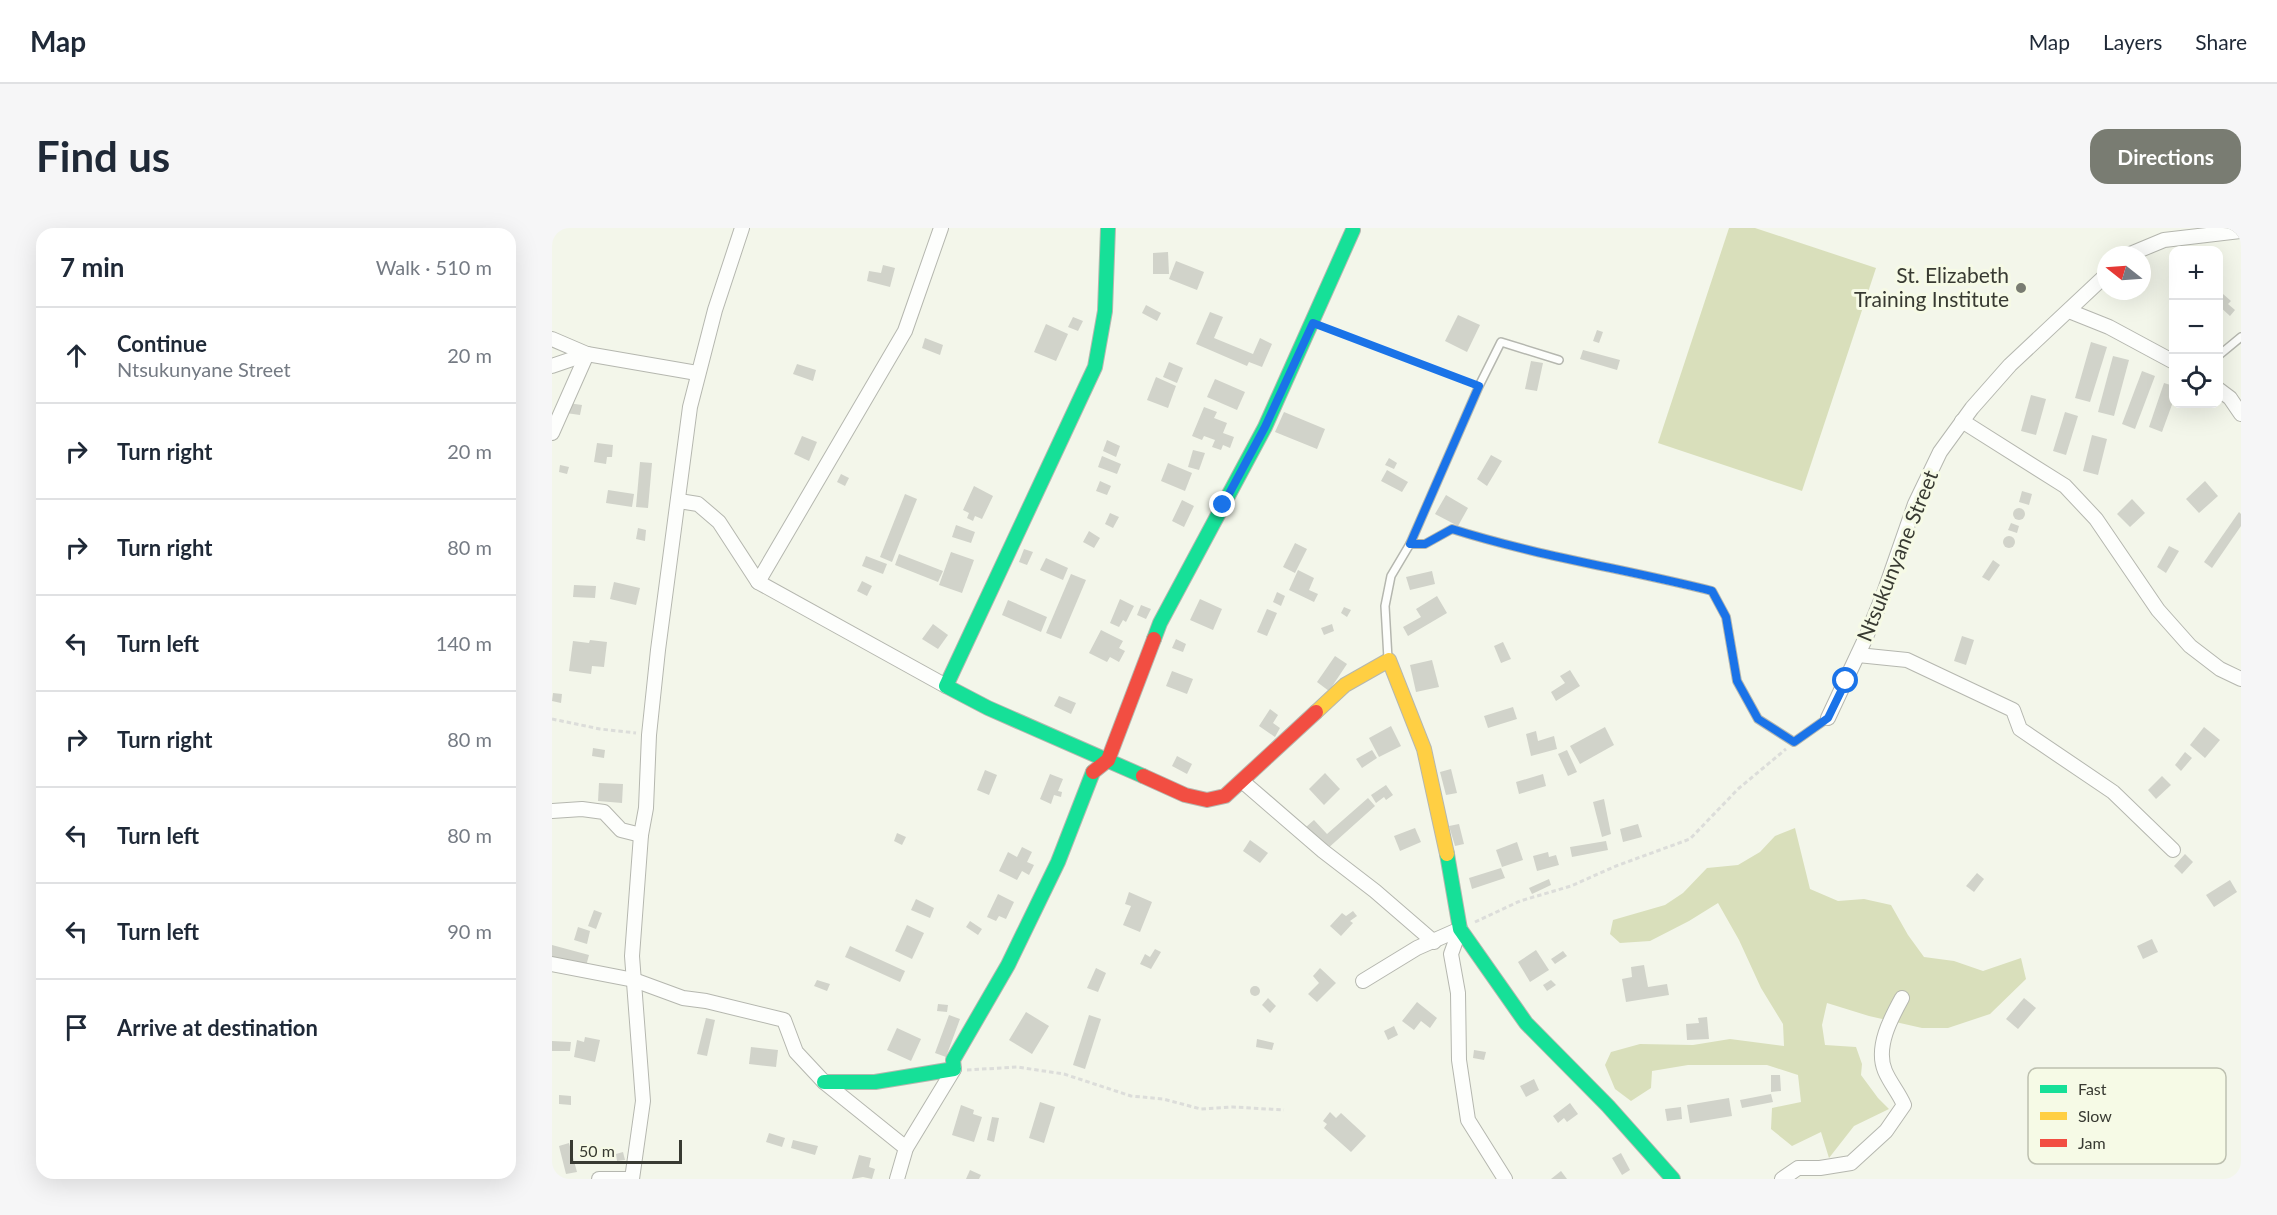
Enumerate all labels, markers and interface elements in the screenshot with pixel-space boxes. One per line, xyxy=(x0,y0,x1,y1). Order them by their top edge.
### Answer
text: Map xyxy=(30,24,86,58)
text: Map xyxy=(2029,29,2070,54)
text: Layers xyxy=(2103,29,2162,54)
text: Share xyxy=(2195,29,2247,54)
button: Directions xyxy=(2090,129,2241,184)
text: Find us xyxy=(36,131,170,181)
north arrow xyxy=(2097,246,2151,300)
map controls xyxy=(2169,246,2223,408)
button: + xyxy=(2169,246,2223,300)
text: 7 min xyxy=(60,251,124,283)
text: Walk · 510 m xyxy=(376,255,492,279)
place label: St. Elizabeth Training Institute xyxy=(1854,262,2009,311)
marker: St. Elizabeth Training Institute xyxy=(2014,281,2028,295)
button: − xyxy=(2169,300,2223,354)
text: Continue xyxy=(117,330,207,357)
icon: ahead xyxy=(60,339,93,372)
text: 20 m xyxy=(447,343,492,367)
button: locate xyxy=(2169,354,2223,408)
text: Ntsukunyane Street xyxy=(117,357,291,381)
icon: right xyxy=(60,435,93,468)
text: Turn right xyxy=(117,438,212,465)
text: 20 m xyxy=(447,439,492,463)
street label: Ntsukunyane Street xyxy=(1851,466,1943,645)
route end xyxy=(1209,491,1235,517)
icon: right xyxy=(60,531,93,564)
text: Turn right xyxy=(117,534,212,561)
text: 80 m xyxy=(447,535,492,559)
icon: left xyxy=(60,627,93,660)
text: Turn left xyxy=(117,630,199,657)
text: 140 m xyxy=(436,631,492,655)
route start xyxy=(1832,667,1858,693)
icon: right xyxy=(60,723,93,756)
text: Turn right xyxy=(117,726,212,753)
text: 80 m xyxy=(447,727,492,751)
icon: left xyxy=(60,819,93,852)
text: Turn left xyxy=(117,822,199,849)
text: 80 m xyxy=(447,823,492,847)
icon: left xyxy=(60,915,93,948)
text: Turn left xyxy=(117,918,199,945)
text: 90 m xyxy=(447,919,492,943)
icon: arrive xyxy=(60,1011,93,1044)
text: Arrive at destination xyxy=(117,1014,318,1041)
legend xyxy=(2028,1068,2226,1164)
text: Fast xyxy=(2078,1079,2107,1098)
text: Slow xyxy=(2078,1106,2112,1125)
text: Jam xyxy=(2078,1133,2106,1152)
scale bar xyxy=(570,1137,682,1164)
text: 50 m xyxy=(579,1141,615,1160)

